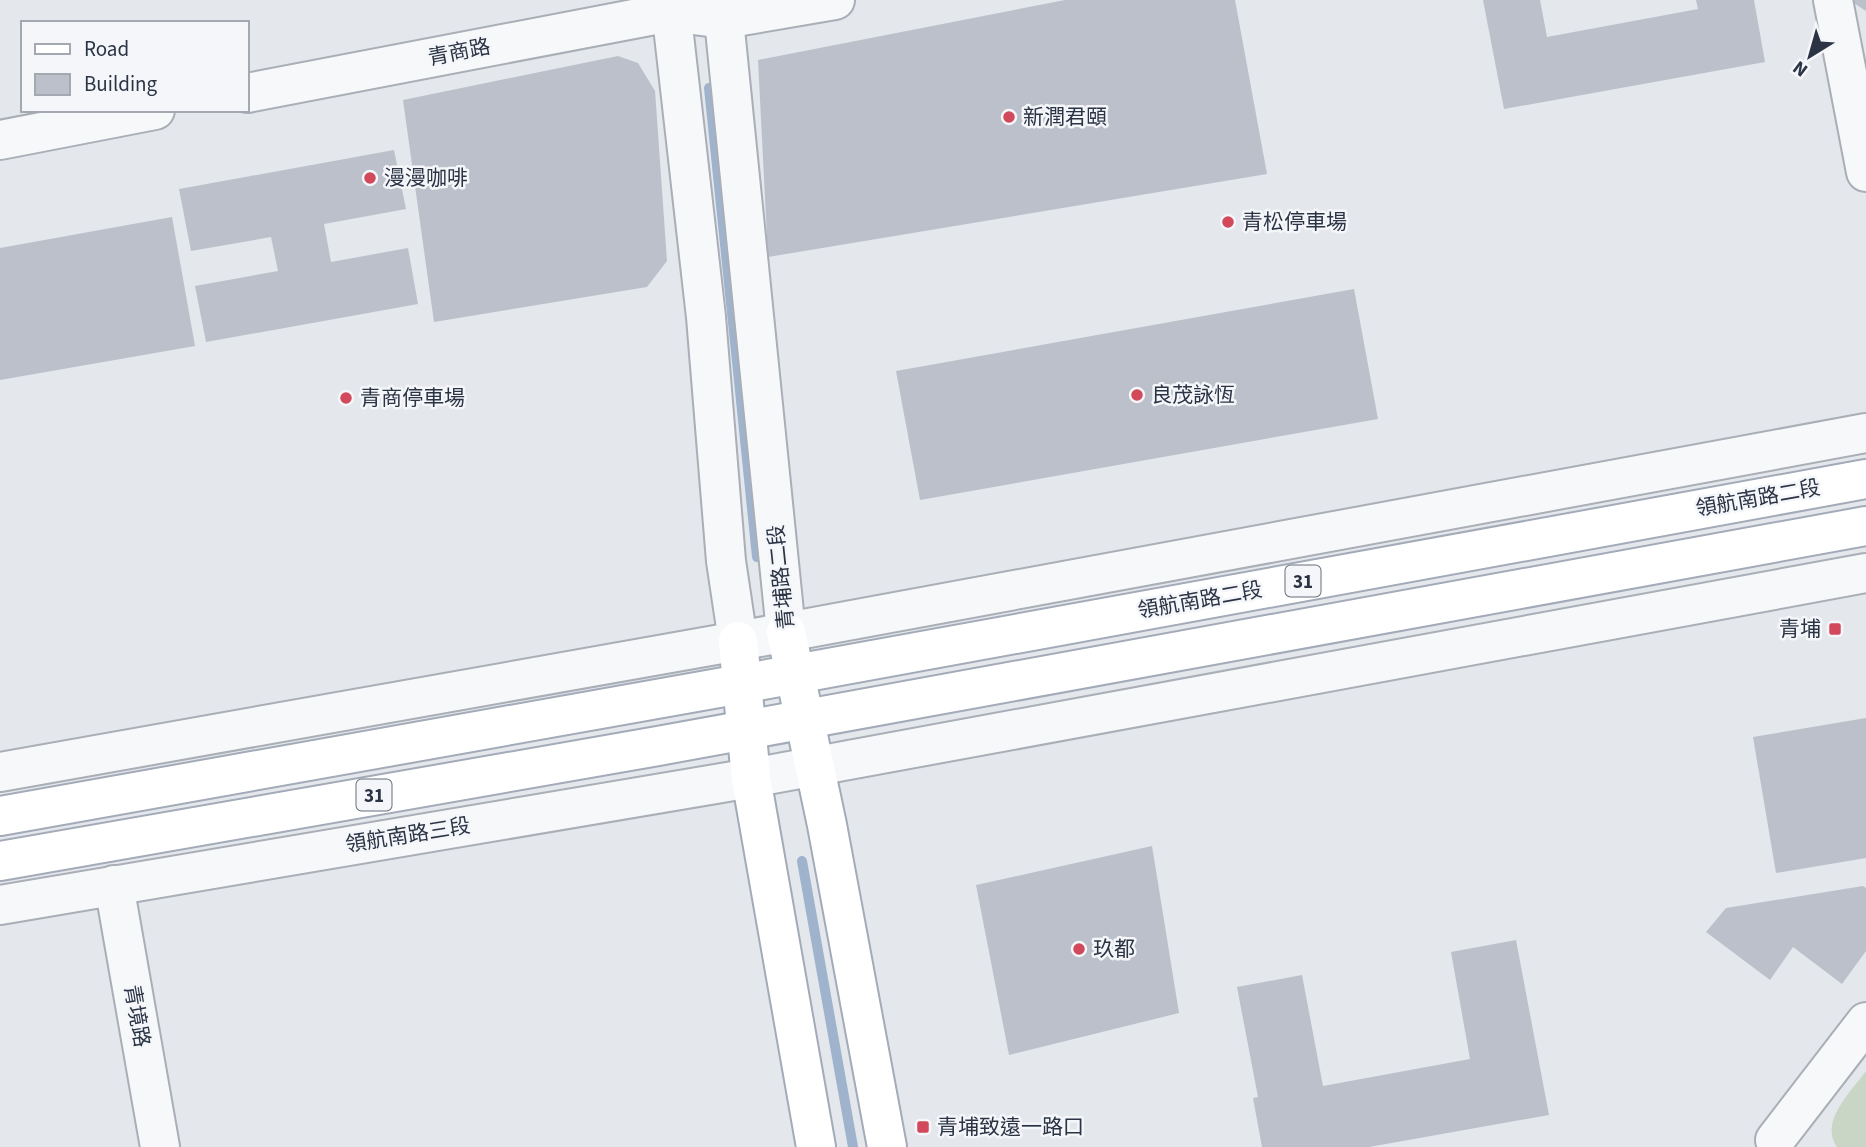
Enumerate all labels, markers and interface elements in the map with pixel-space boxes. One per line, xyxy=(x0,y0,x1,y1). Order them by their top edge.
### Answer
legend xyxy=(21,21,248,112)
north arrow xyxy=(1775,21,1845,91)
street label: 青商路 xyxy=(425,31,493,73)
text: Road xyxy=(84,34,129,64)
text: N xyxy=(1787,54,1814,83)
text: Building xyxy=(84,69,158,99)
place label: 新潤君頤 xyxy=(1023,102,1107,132)
marker: 新潤君頤 xyxy=(1001,109,1017,125)
place label: 漫漫咖啡 xyxy=(384,163,468,193)
marker: 漫漫咖啡 xyxy=(362,170,378,186)
place label: 青松停車場 xyxy=(1242,207,1347,237)
marker: 青松停車場 xyxy=(1220,214,1236,230)
place label: 良茂詠恆 xyxy=(1151,380,1235,410)
place label: 青商停車場 xyxy=(360,383,465,413)
marker: 良茂詠恆 xyxy=(1129,387,1145,403)
marker: 青商停車場 xyxy=(338,390,354,406)
street label: 領航南路二段 xyxy=(1693,472,1823,524)
street label: 青埔路二段 xyxy=(761,523,801,631)
road number: 31 xyxy=(1286,566,1320,596)
street label: 領航南路二段 xyxy=(1135,574,1265,626)
place label: 青埔 xyxy=(1779,614,1821,644)
marker: 青埔 xyxy=(1827,621,1843,637)
road number: 31 xyxy=(356,780,392,810)
street label: 領航南路三段 xyxy=(343,810,473,860)
place label: 玖都 xyxy=(1093,934,1135,964)
marker: 玖都 xyxy=(1071,941,1087,957)
street label: 青境路 xyxy=(117,982,157,1050)
place label: 青埔致遠一路口 xyxy=(937,1112,1084,1142)
marker: 青埔致遠一路口 xyxy=(915,1119,931,1135)

